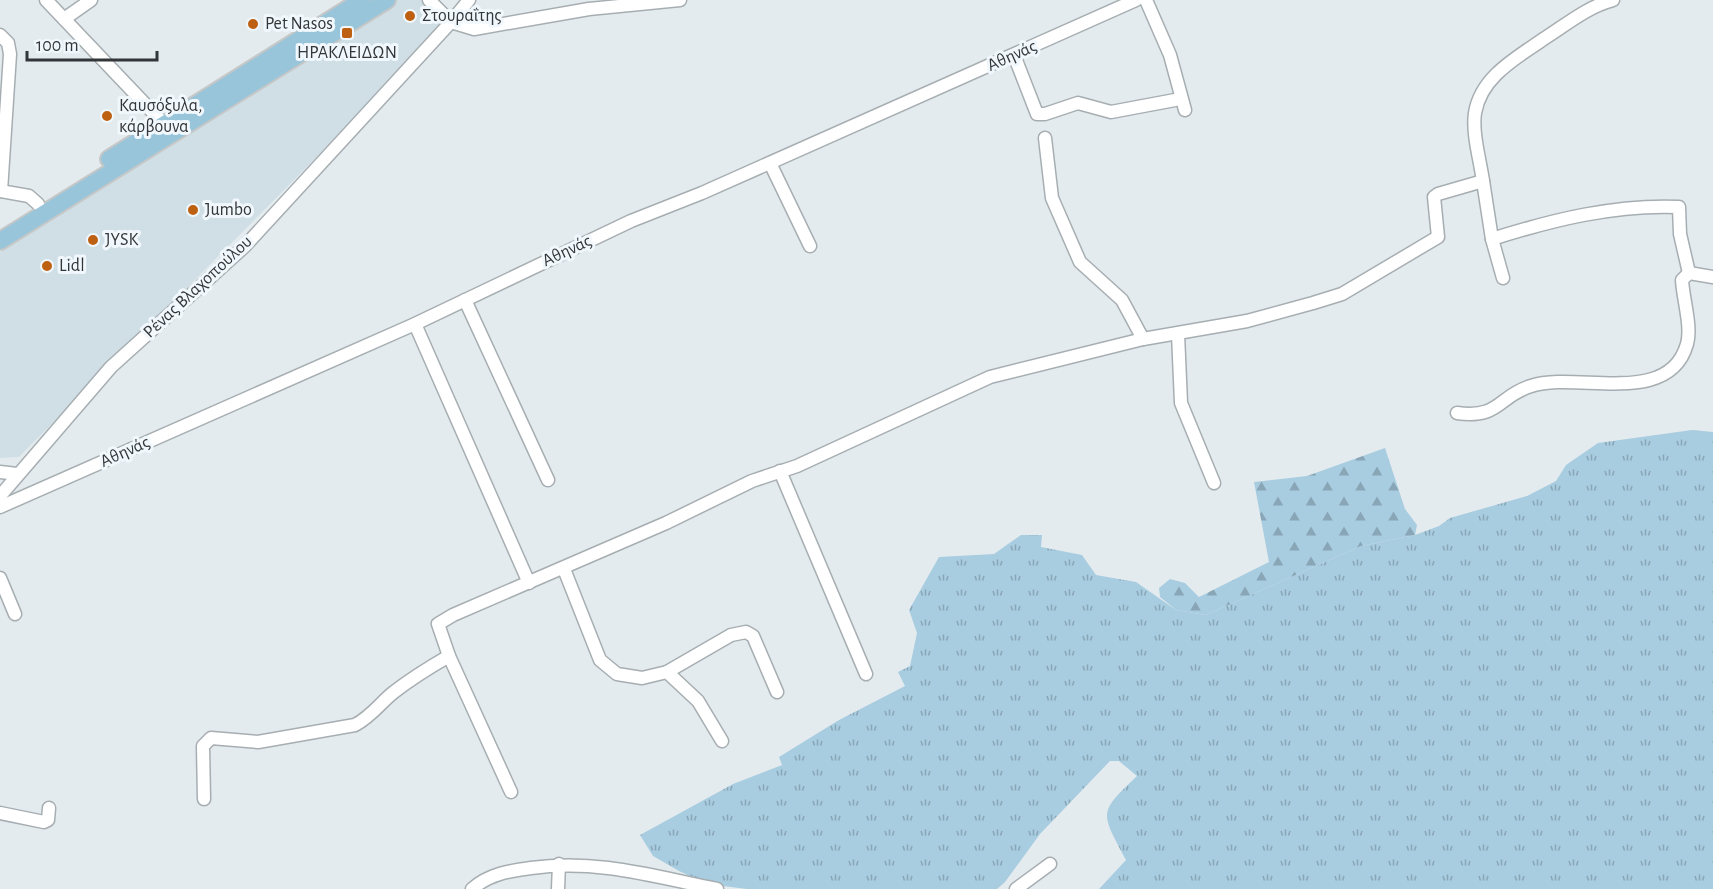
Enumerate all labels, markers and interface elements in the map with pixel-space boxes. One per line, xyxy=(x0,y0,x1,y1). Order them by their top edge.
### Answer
place label: Στουραΐτης xyxy=(422,7,502,25)
marker: Στουραΐτης xyxy=(403,9,417,23)
place label: Pet Nasos xyxy=(265,15,333,33)
marker: Pet Nasos xyxy=(246,17,260,31)
scale bar xyxy=(27,24,158,62)
marker: ΗΡΑΚΛΕΙΔΩΝ xyxy=(340,26,354,40)
text: 100 m xyxy=(36,37,79,55)
street label: Αθηνάς xyxy=(985,37,1039,75)
place label: ΗΡΑΚΛΕΙΔΩΝ xyxy=(297,44,397,62)
place label: Καυσόξυλα, κάρβουνα xyxy=(119,97,202,136)
marker: Καυσόξυλα, κάρβουνα xyxy=(100,109,114,123)
place label: Jumbo xyxy=(205,201,252,219)
marker: Jumbo xyxy=(186,203,200,217)
place label: JYSK xyxy=(105,231,139,249)
street label: Ρένας Βλαχοπούλου xyxy=(140,232,256,342)
street label: Αθηνάς xyxy=(540,232,594,270)
marker: JYSK xyxy=(86,233,100,247)
place label: Lidl xyxy=(59,257,85,275)
marker: Lidl xyxy=(40,259,54,273)
street label: Αθηνάς xyxy=(98,433,152,471)

